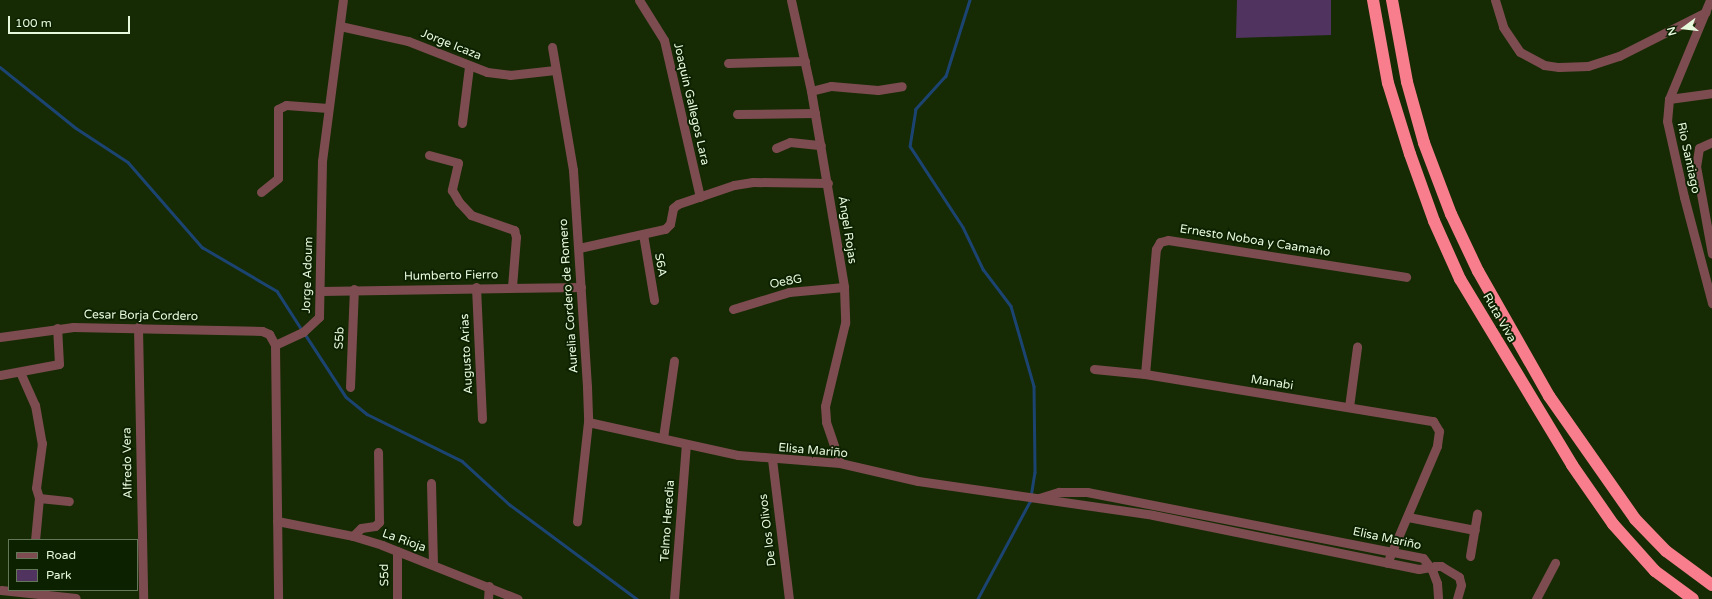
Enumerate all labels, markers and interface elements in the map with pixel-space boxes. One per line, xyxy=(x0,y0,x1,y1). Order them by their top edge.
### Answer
scale bar xyxy=(10,8,132,34)
north arrow xyxy=(1664,8,1704,48)
text: 100 m xyxy=(15,16,52,30)
text: N xyxy=(1665,25,1679,37)
street label: Jorge Icaza xyxy=(419,26,483,64)
street label: Joaquín Gallegos Lara xyxy=(670,41,712,167)
street label: Rio Santiago xyxy=(1673,121,1703,195)
street label: Ángel Rojas xyxy=(835,195,859,265)
street label: Aurelia Cordero de Romero xyxy=(556,218,582,374)
street label: Ernesto Noboa y Caamaño xyxy=(1179,222,1331,260)
street label: Jorge Adoum xyxy=(299,236,317,314)
street label: S6A xyxy=(651,252,669,278)
street label: Humberto Fierro xyxy=(404,268,498,284)
street label: Oe8G xyxy=(768,272,804,292)
street label: Ruta Viva xyxy=(1479,291,1519,345)
street label: Cesar Borja Cordero xyxy=(84,308,198,324)
street label: Augusto Arias xyxy=(458,313,476,395)
street label: S5b xyxy=(332,326,348,350)
street label: Manabi xyxy=(1250,373,1294,393)
street label: Alfredo Vera xyxy=(120,427,136,499)
street label: Elisa Mariño xyxy=(778,441,848,461)
street label: Telmo Heredia xyxy=(658,480,678,562)
street label: De los Olivos xyxy=(756,493,780,567)
street label: Elisa Mariño xyxy=(1351,525,1423,553)
street label: La Rioja xyxy=(380,526,428,556)
legend xyxy=(8,539,138,591)
text: Road xyxy=(46,548,76,562)
street label: S5d xyxy=(378,564,392,586)
text: Park xyxy=(46,568,72,582)

